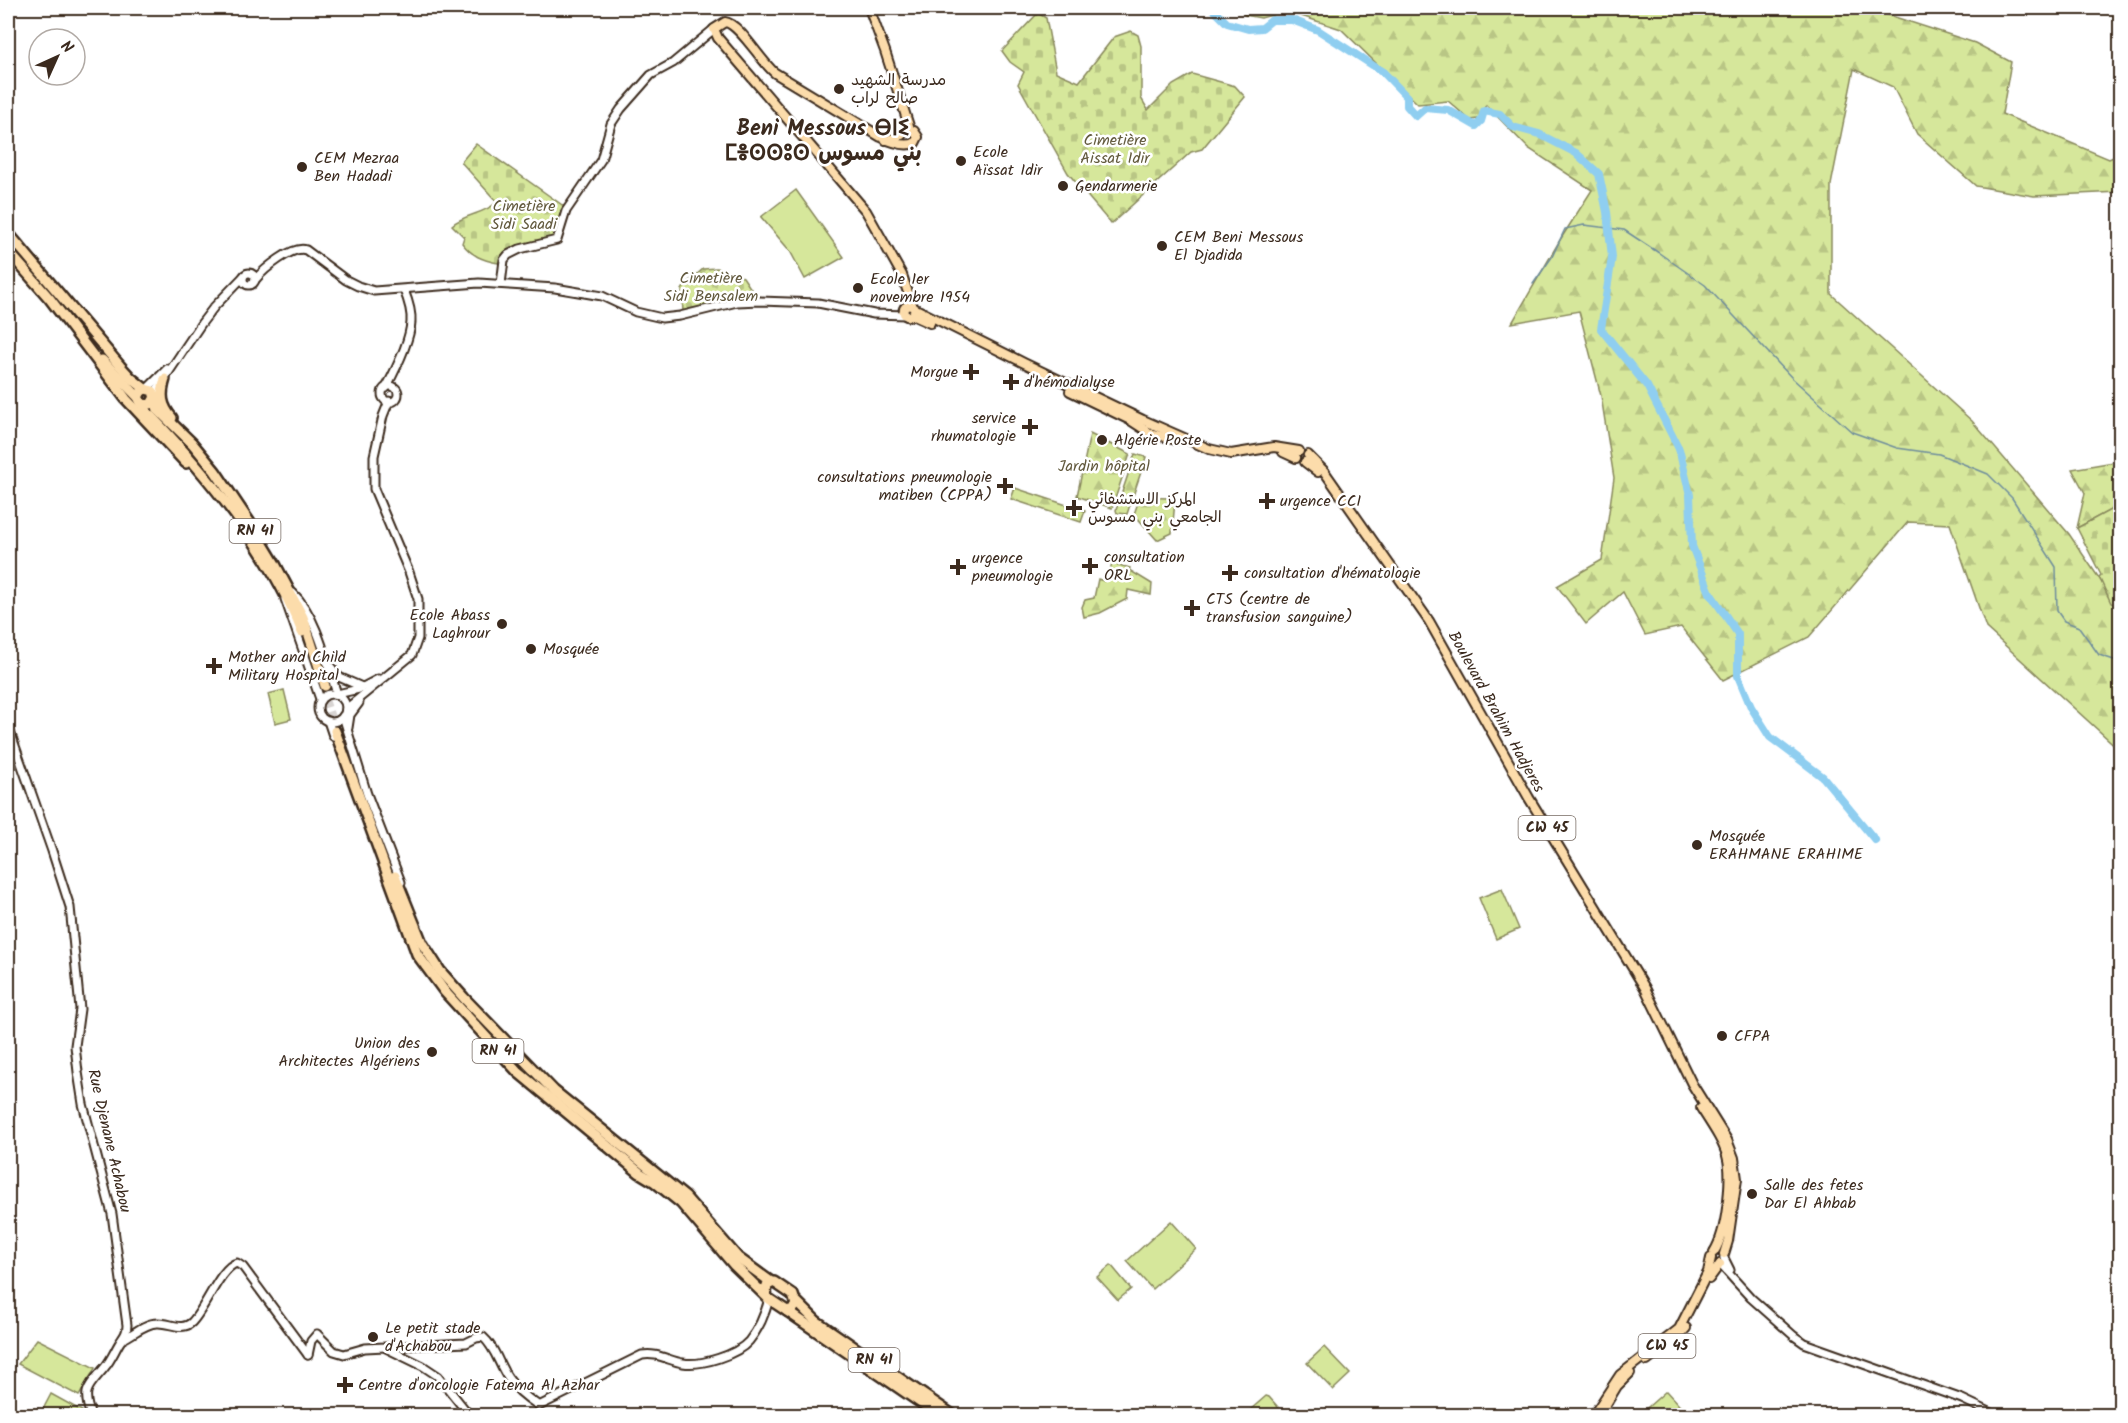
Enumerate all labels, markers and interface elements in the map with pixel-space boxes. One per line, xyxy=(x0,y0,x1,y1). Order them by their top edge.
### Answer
north arrow xyxy=(27,27,87,87)
text: N xyxy=(54,35,79,60)
place label: مدرسة الشهيد صالح لراب xyxy=(851,68,946,111)
marker: مدرسة الشهيد صالح لراب xyxy=(832,82,846,96)
district label: Beni Messous ⴱⵏⵉ ⵎⴻⵙⵙⵓⵙ بني مسوس xyxy=(724,112,922,172)
park label: Cimetière Aissat Idir xyxy=(1080,128,1151,171)
place label: Ecole Aïssat Idir xyxy=(973,140,1044,183)
place label: CEM Mezraa Ben Hadadi xyxy=(314,146,399,189)
marker: Ecole Aïssat Idir xyxy=(954,154,968,168)
marker: CEM Mezraa Ben Hadadi xyxy=(295,160,309,174)
place label: Gendarmerie xyxy=(1075,174,1158,199)
marker: Gendarmerie xyxy=(1056,179,1070,193)
park label: Cimetière Sidi Saadi xyxy=(491,194,558,237)
place label: CEM Beni Messous El Djadida xyxy=(1174,225,1304,268)
marker: CEM Beni Messous El Djadida xyxy=(1155,239,1169,253)
park label: Cimetière Sidi Bensalem xyxy=(664,266,759,309)
place label: Ecole 1er novembre 1954 xyxy=(870,267,970,310)
marker: Ecole 1er novembre 1954 xyxy=(851,281,865,295)
place label: Morgue xyxy=(910,360,958,385)
marker: Morgue xyxy=(962,363,980,381)
place label: d'hémodialyse xyxy=(1024,370,1115,395)
marker: d'hémodialyse xyxy=(1002,373,1020,391)
place label: service rhumatologie xyxy=(931,406,1016,449)
marker: service rhumatologie xyxy=(1021,418,1039,436)
place label: Algérie Poste xyxy=(1114,428,1201,453)
marker: Algérie Poste xyxy=(1095,433,1109,447)
park label: Jardin hôpital xyxy=(1058,454,1150,479)
place label: consultations pneumologie matiben (CPPA) xyxy=(817,465,992,508)
marker: consultations pneumologie matiben (CPPA) xyxy=(996,477,1014,495)
place label: المركز الاستشفائي الجامعي بني مسوس xyxy=(1088,487,1222,531)
place label: urgence CCI xyxy=(1280,489,1361,514)
marker: urgence CCI xyxy=(1258,492,1276,510)
marker: المركز الاستشفائي الجامعي بني مسوس xyxy=(1065,499,1083,517)
road number: RN 41 xyxy=(230,519,280,543)
place label: consultation ORL xyxy=(1104,545,1185,588)
place label: urgence pneumologie xyxy=(971,546,1053,589)
marker: consultation ORL xyxy=(1081,557,1099,575)
marker: urgence pneumologie xyxy=(949,558,967,576)
place label: consultation d'hématologie xyxy=(1244,561,1421,586)
marker: consultation d'hématologie xyxy=(1221,564,1239,582)
place label: CTS (centre de transfusion sanguine) xyxy=(1206,587,1353,630)
marker: CTS (centre de transfusion sanguine) xyxy=(1183,599,1201,617)
place label: Ecole Abass Laghrour xyxy=(409,603,492,646)
marker: Ecole Abass Laghrour xyxy=(495,617,509,631)
street label: Boulevard Brahim Hadjeres xyxy=(1441,627,1551,798)
place label: Mosquée xyxy=(543,637,599,662)
marker: Mosquée xyxy=(524,642,538,656)
place label: Mother and Child Military Hospital xyxy=(228,645,347,688)
marker: Mother and Child Military Hospital xyxy=(205,657,223,675)
road number: CW 45 xyxy=(1518,816,1576,840)
place label: Mosquée ERAHMANE ERAHIME xyxy=(1709,824,1864,867)
marker: Mosquée ERAHMANE ERAHIME xyxy=(1690,838,1704,852)
place label: CFPA xyxy=(1734,1024,1771,1049)
marker: CFPA xyxy=(1715,1029,1729,1043)
place label: Union des Architectes Algériens xyxy=(278,1031,420,1074)
road number: RN 41 xyxy=(472,1039,524,1063)
marker: Union des Architectes Algériens xyxy=(425,1045,439,1059)
street label: Rue Djenane Achabou xyxy=(80,1067,138,1216)
place label: Salle des fetes Dar El Ahbab xyxy=(1764,1173,1863,1216)
marker: Salle des fetes Dar El Ahbab xyxy=(1745,1187,1759,1201)
place label: Le petit stade d'Achabou xyxy=(385,1316,481,1359)
marker: Le petit stade d'Achabou xyxy=(366,1330,380,1344)
road number: CW 45 xyxy=(1638,1334,1696,1358)
road number: RN 41 xyxy=(848,1348,900,1372)
place label: Centre d'oncologie Fatema Al Azhar xyxy=(358,1373,601,1398)
marker: Centre d'oncologie Fatema Al Azhar xyxy=(336,1376,354,1394)

